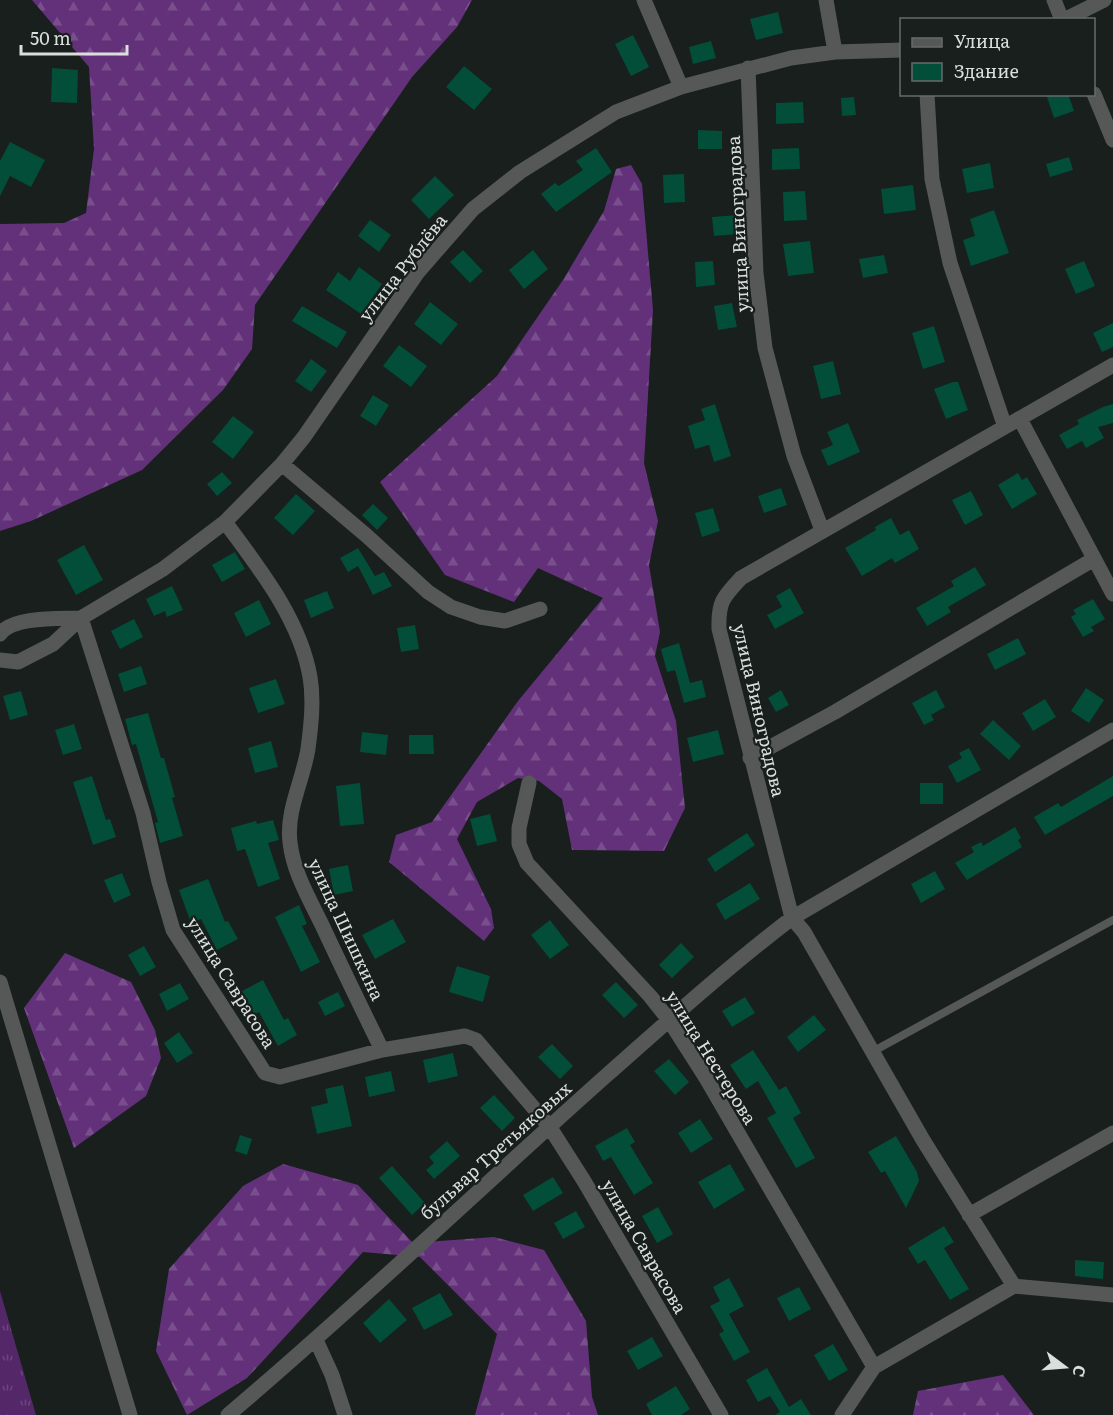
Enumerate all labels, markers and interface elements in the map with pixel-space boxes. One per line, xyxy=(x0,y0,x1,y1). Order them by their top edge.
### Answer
scale bar xyxy=(21,18,128,56)
legend xyxy=(900,18,1095,96)
text: 50 m xyxy=(30,24,71,51)
text: Улица xyxy=(954,27,1010,54)
text: Здание xyxy=(954,57,1019,84)
street label: улица Виноградова xyxy=(719,135,755,313)
street label: улица Рублёва xyxy=(351,207,453,327)
street label: улица Виноградова xyxy=(727,621,793,800)
street label: улица Шишкина xyxy=(302,853,392,1005)
street label: улица Саврасова xyxy=(181,911,284,1053)
street label: улица Нестерова xyxy=(660,985,764,1130)
street label: бульвар Третьяковых xyxy=(413,1074,577,1226)
street label: улица Саврасова xyxy=(596,1174,695,1318)
north arrow xyxy=(1035,1337,1095,1397)
text: С xyxy=(1067,1363,1093,1380)

